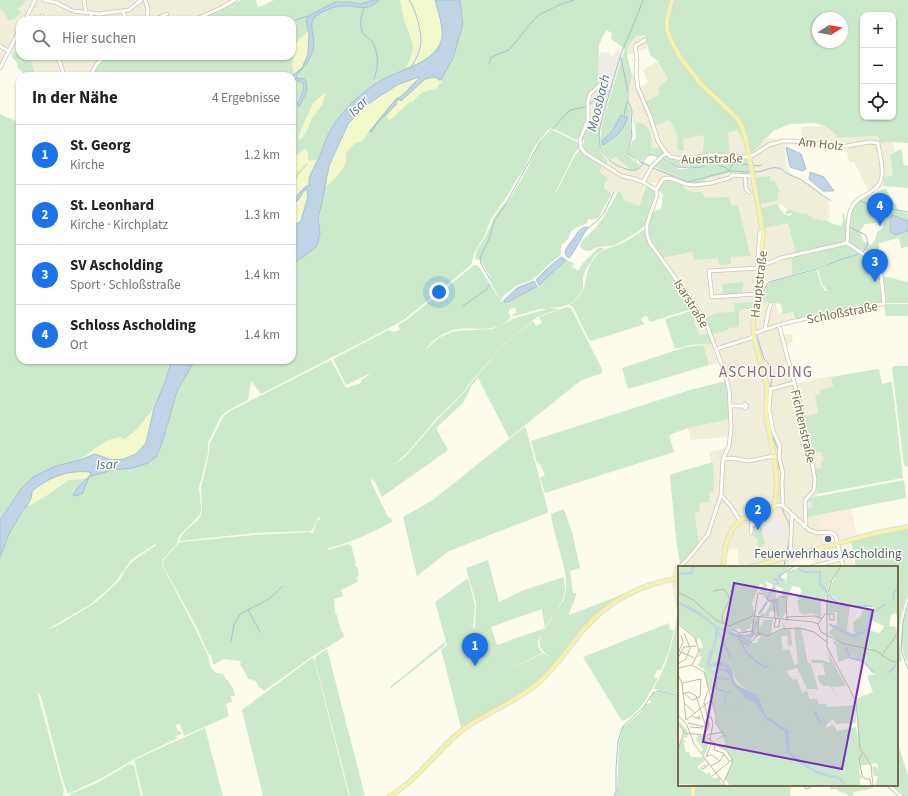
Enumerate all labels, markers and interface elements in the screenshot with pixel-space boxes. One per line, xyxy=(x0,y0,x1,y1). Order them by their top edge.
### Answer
north arrow xyxy=(812,12,848,48)
map controls xyxy=(860,12,896,120)
button: + xyxy=(860,12,896,48)
search box xyxy=(16,16,296,60)
icon: search xyxy=(30,27,52,49)
text: Hier suchen xyxy=(62,28,136,49)
button: − xyxy=(860,48,896,84)
water label: Moosbach xyxy=(582,73,616,134)
button: locate xyxy=(860,84,896,120)
text: In der Nähe xyxy=(32,86,118,110)
text: 4 Ergebnisse xyxy=(212,89,280,107)
water label: Isar xyxy=(344,91,374,121)
street label: Am Holz xyxy=(798,133,845,155)
text: St. Georg xyxy=(70,135,130,156)
text: 1 xyxy=(42,146,48,164)
text: 1.2 km xyxy=(244,146,280,164)
street label: Auenstraße xyxy=(681,149,743,169)
text: Kirche xyxy=(70,156,105,174)
pin: 4 xyxy=(867,193,893,226)
text: St. Leonhard xyxy=(70,195,154,216)
text: 2 xyxy=(42,206,48,224)
text: 1.3 km xyxy=(244,206,280,224)
text: Kirche · Kirchplatz xyxy=(70,216,168,234)
street label: Hauptstraße xyxy=(746,249,772,319)
pin: 3 xyxy=(862,249,888,282)
text: SV Ascholding xyxy=(70,255,163,276)
text: 3 xyxy=(42,266,48,284)
text: 1.4 km xyxy=(244,266,280,284)
text: Sport · Schloßstraße xyxy=(70,276,181,294)
street label: Isarstraße xyxy=(669,276,713,331)
your location xyxy=(429,282,449,302)
street label: Schloßstraße xyxy=(805,297,879,329)
text: Schloss Ascholding xyxy=(70,315,196,336)
text: 4 xyxy=(42,326,48,344)
text: 1.4 km xyxy=(244,326,280,344)
text: Ort xyxy=(70,336,88,354)
district label: ASCHOLDING xyxy=(719,362,813,383)
street label: Fichtenstraße xyxy=(786,388,820,465)
water label: Isar xyxy=(96,454,119,476)
pin: 2 xyxy=(745,497,771,530)
marker: Feuerwehrhaus Ascholding xyxy=(823,534,833,544)
place label: Feuerwehrhaus Ascholding xyxy=(754,545,902,563)
inset map xyxy=(678,566,898,786)
pin: 1 xyxy=(462,633,488,666)

